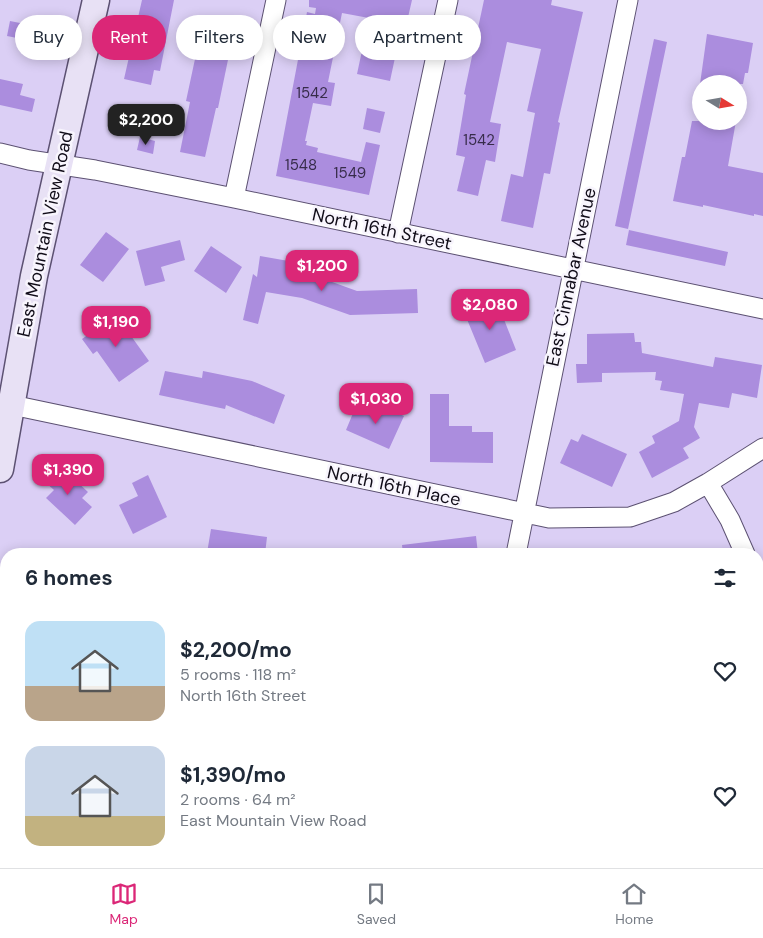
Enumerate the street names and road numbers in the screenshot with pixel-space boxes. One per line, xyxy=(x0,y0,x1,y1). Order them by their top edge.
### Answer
street label: East Mountain View Road xyxy=(11,129,79,339)
street label: East Cinnabar Avenue xyxy=(540,186,602,368)
street label: North 16th Street xyxy=(310,202,454,256)
street label: North 16th Place xyxy=(325,460,463,512)

